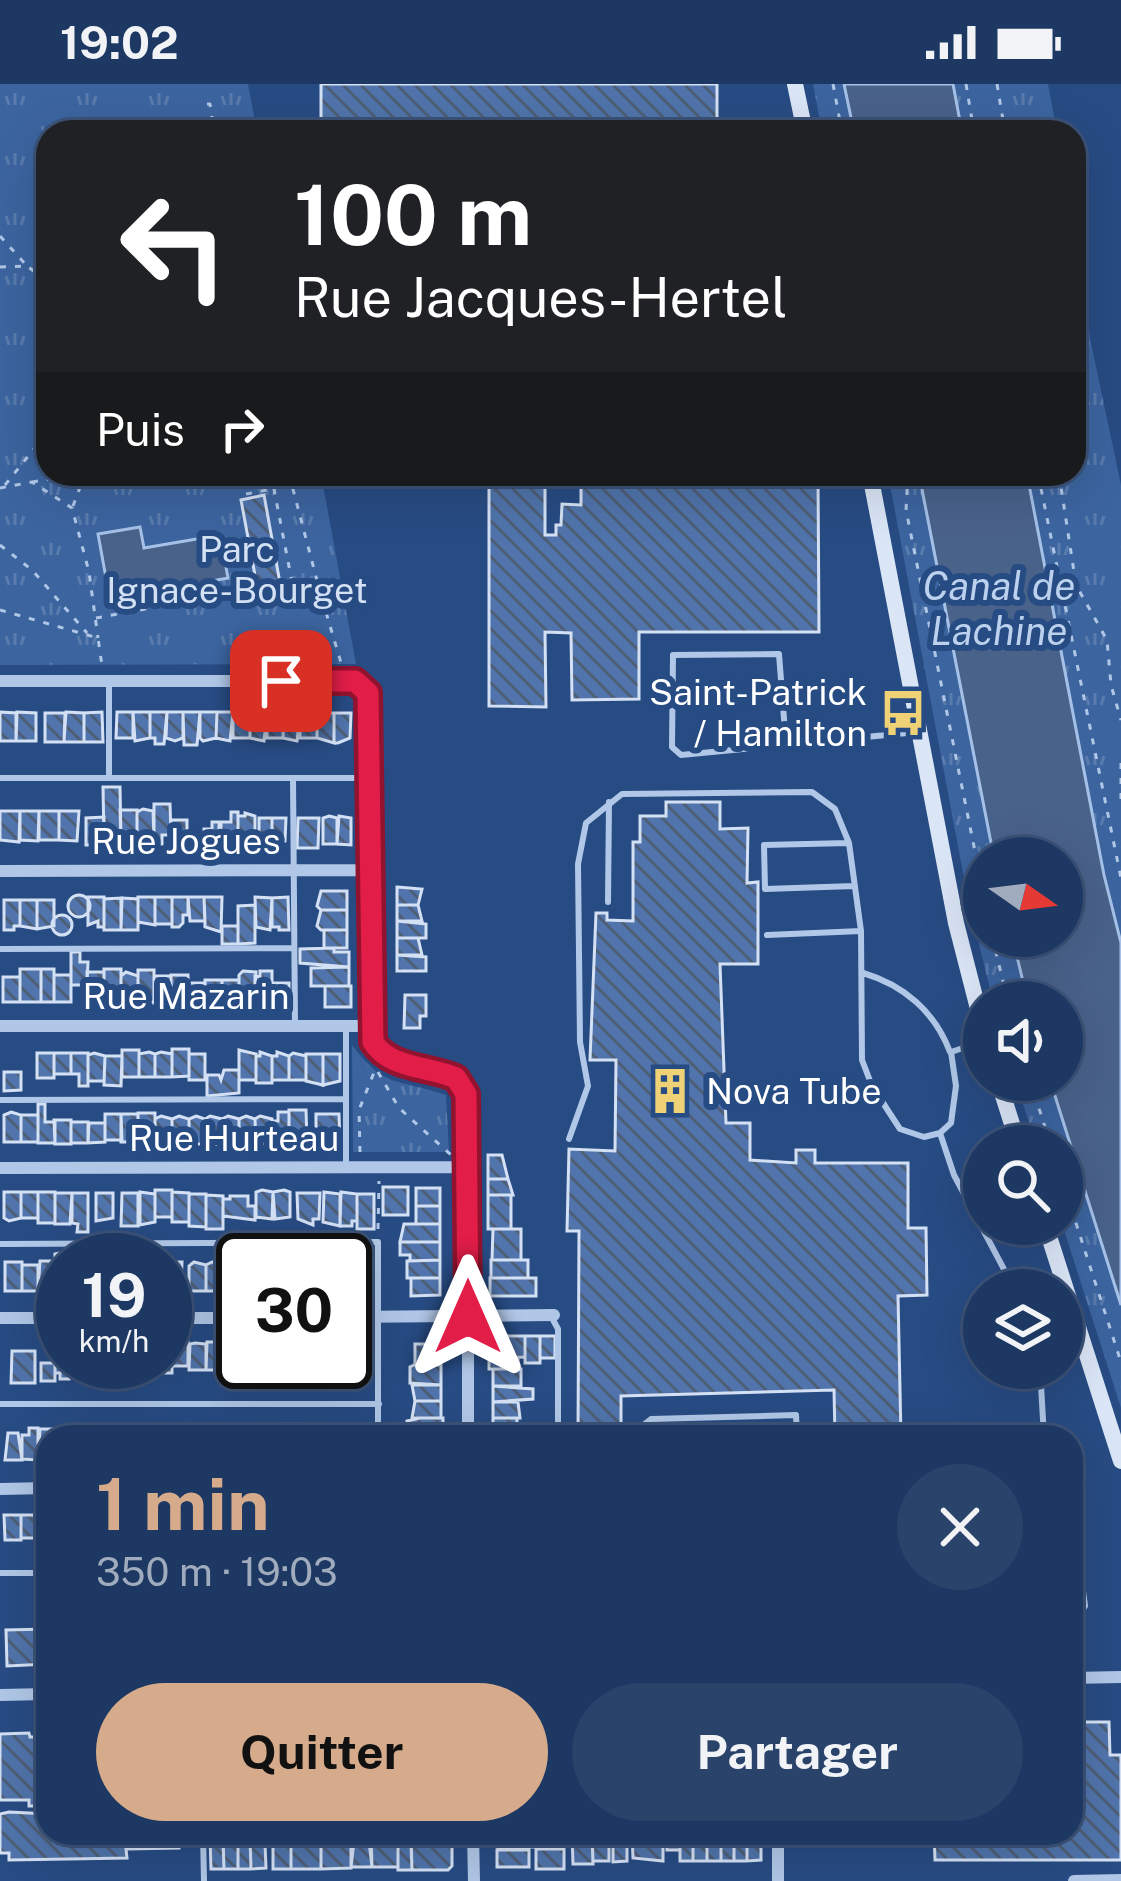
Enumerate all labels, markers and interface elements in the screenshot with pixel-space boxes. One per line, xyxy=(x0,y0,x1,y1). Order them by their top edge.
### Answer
text: 19:02 xyxy=(60,16,179,69)
text: 100 m xyxy=(294,165,532,264)
icon: left xyxy=(96,168,252,324)
text: Rue Jacques-Hertel xyxy=(294,266,788,329)
icon: right xyxy=(209,396,275,462)
text: Puis xyxy=(96,403,185,456)
park label: Parc Ignace-Bourget xyxy=(106,528,368,611)
water label: Canal de Lachine xyxy=(922,563,1076,654)
pin xyxy=(230,630,332,732)
icon: arrive xyxy=(248,648,314,714)
place label: Saint-Patrick / Hamilton xyxy=(649,671,867,754)
bus stop icon: Saint-Patrick / Hamilton xyxy=(878,688,928,738)
street label: Rue Jogues xyxy=(91,820,281,862)
north arrow xyxy=(963,837,1083,957)
map controls xyxy=(963,837,1083,1389)
street label: Rue Mazarin xyxy=(83,975,289,1017)
button: sound xyxy=(963,981,1083,1101)
building icon: Nova Tube xyxy=(645,1066,695,1116)
place label: Nova Tube xyxy=(706,1070,882,1112)
street label: Rue Hurteau xyxy=(129,1117,339,1159)
button: search xyxy=(963,1125,1083,1245)
speed limit sign: 30 xyxy=(216,1233,372,1389)
position arrow xyxy=(405,1254,531,1380)
text: 19 xyxy=(81,1260,147,1331)
button: layers xyxy=(963,1269,1083,1389)
text: km/h xyxy=(79,1323,149,1359)
text: 1 min xyxy=(96,1462,270,1546)
button: close xyxy=(897,1464,1023,1590)
text: 350 m · 19:03 xyxy=(96,1549,337,1595)
button: Quitter xyxy=(96,1683,548,1821)
button: Partager xyxy=(572,1683,1023,1821)

